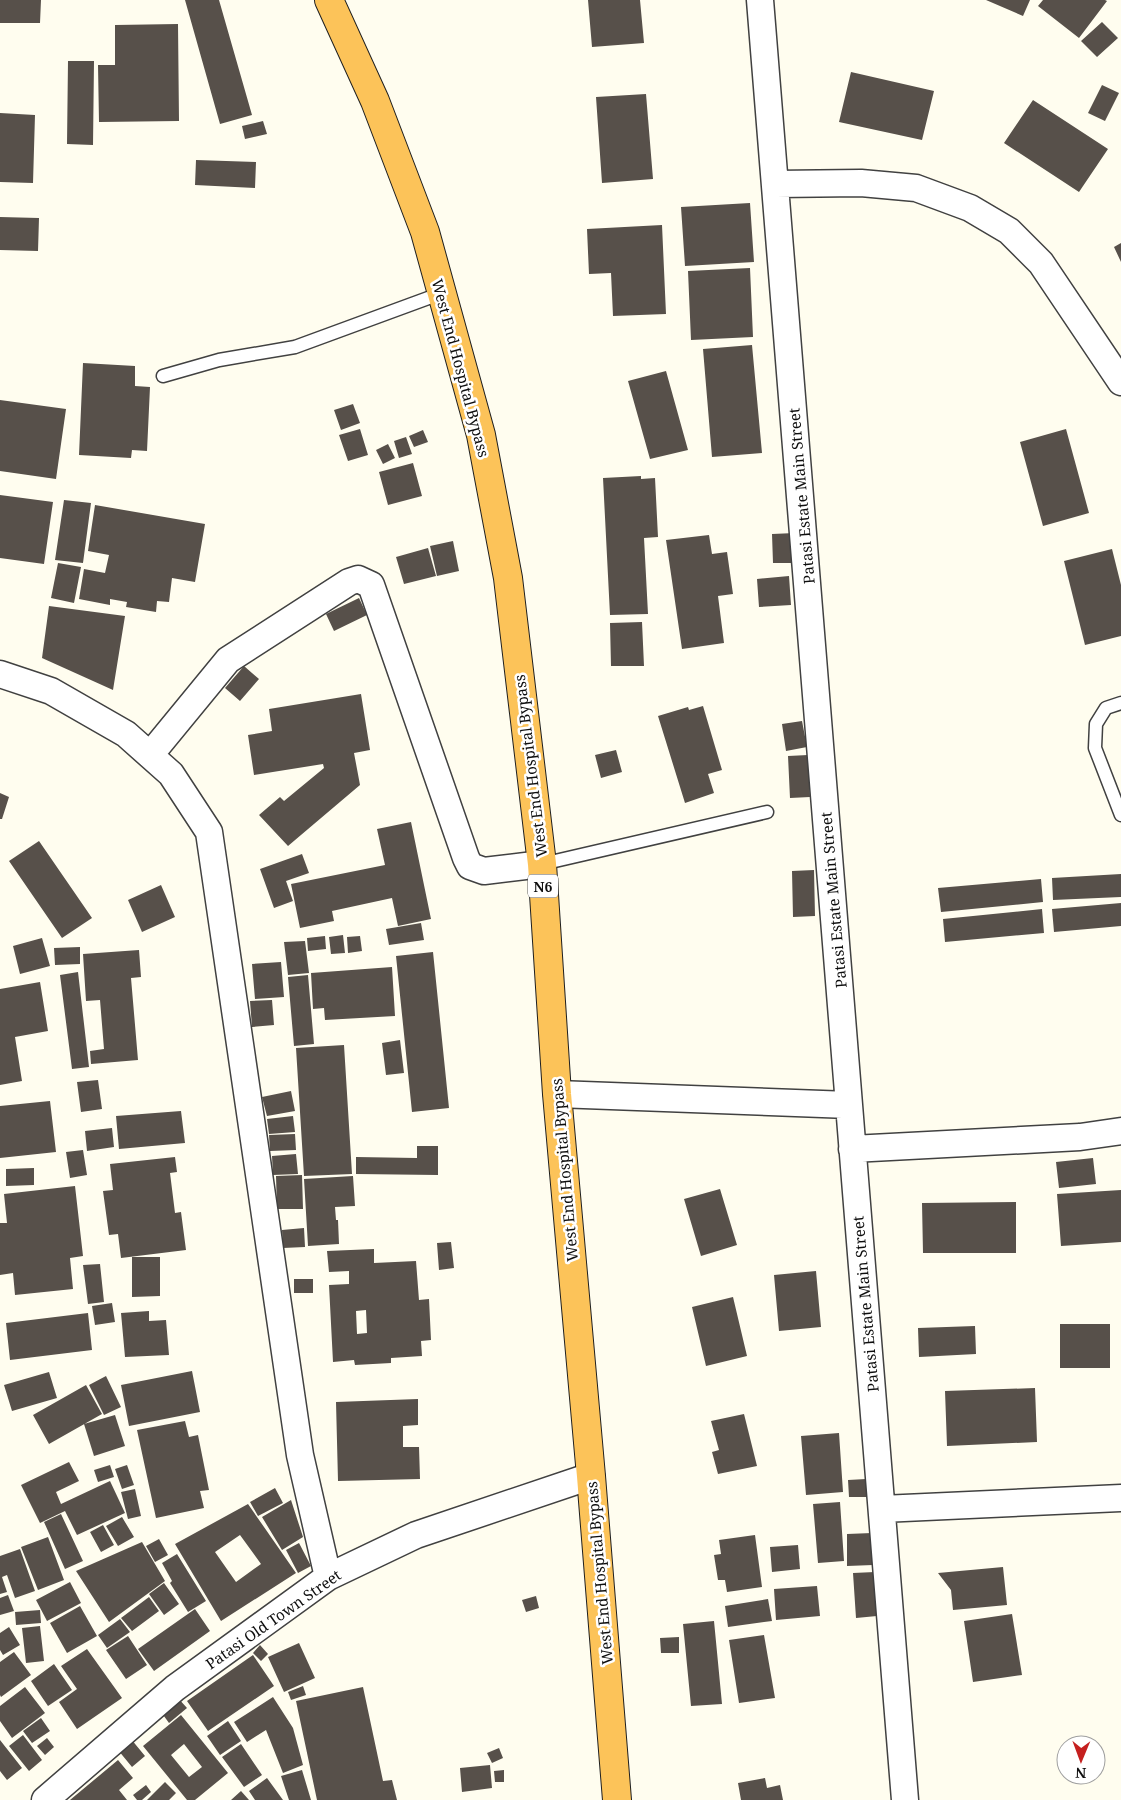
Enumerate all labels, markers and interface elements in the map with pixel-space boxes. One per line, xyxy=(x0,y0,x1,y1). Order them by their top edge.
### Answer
street label: West End Hospital Bypass xyxy=(428,277,494,460)
street label: Patasi Estate Main Street xyxy=(783,407,819,585)
street label: West End Hospital Bypass xyxy=(509,673,551,858)
street label: Patasi Estate Main Street xyxy=(815,811,851,989)
road number: N6 xyxy=(528,874,558,898)
street label: West End Hospital Bypass xyxy=(546,1077,582,1262)
street label: Patasi Estate Main Street xyxy=(847,1215,883,1393)
street label: West End Hospital Bypass xyxy=(581,1480,617,1665)
street label: Patasi Old Town Street xyxy=(201,1565,345,1673)
north arrow xyxy=(1056,1735,1106,1785)
text: N xyxy=(1075,1764,1086,1783)

